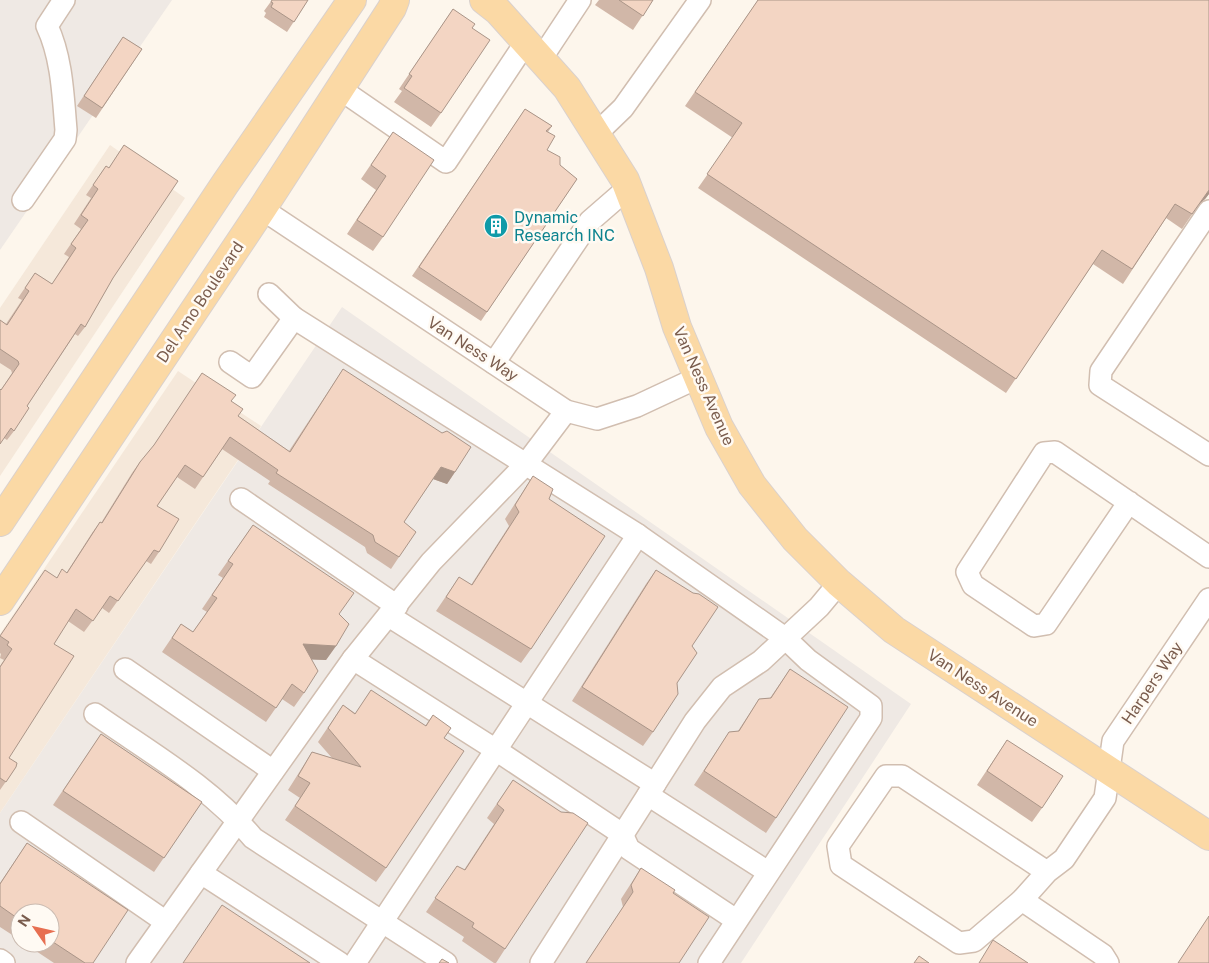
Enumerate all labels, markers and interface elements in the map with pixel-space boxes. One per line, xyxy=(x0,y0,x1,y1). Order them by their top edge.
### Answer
place label: Dynamic Research INC xyxy=(514,208,615,245)
building icon: Dynamic Research INC xyxy=(483,213,509,239)
street label: Del Amo Boulevard xyxy=(152,238,248,366)
street label: Van Ness Way xyxy=(424,313,522,386)
street label: Van Ness Avenue xyxy=(669,324,739,448)
street label: Harpers Way xyxy=(1117,638,1187,728)
street label: Van Ness Avenue xyxy=(924,645,1042,731)
north arrow xyxy=(10,903,60,953)
text: N xyxy=(15,912,34,930)

